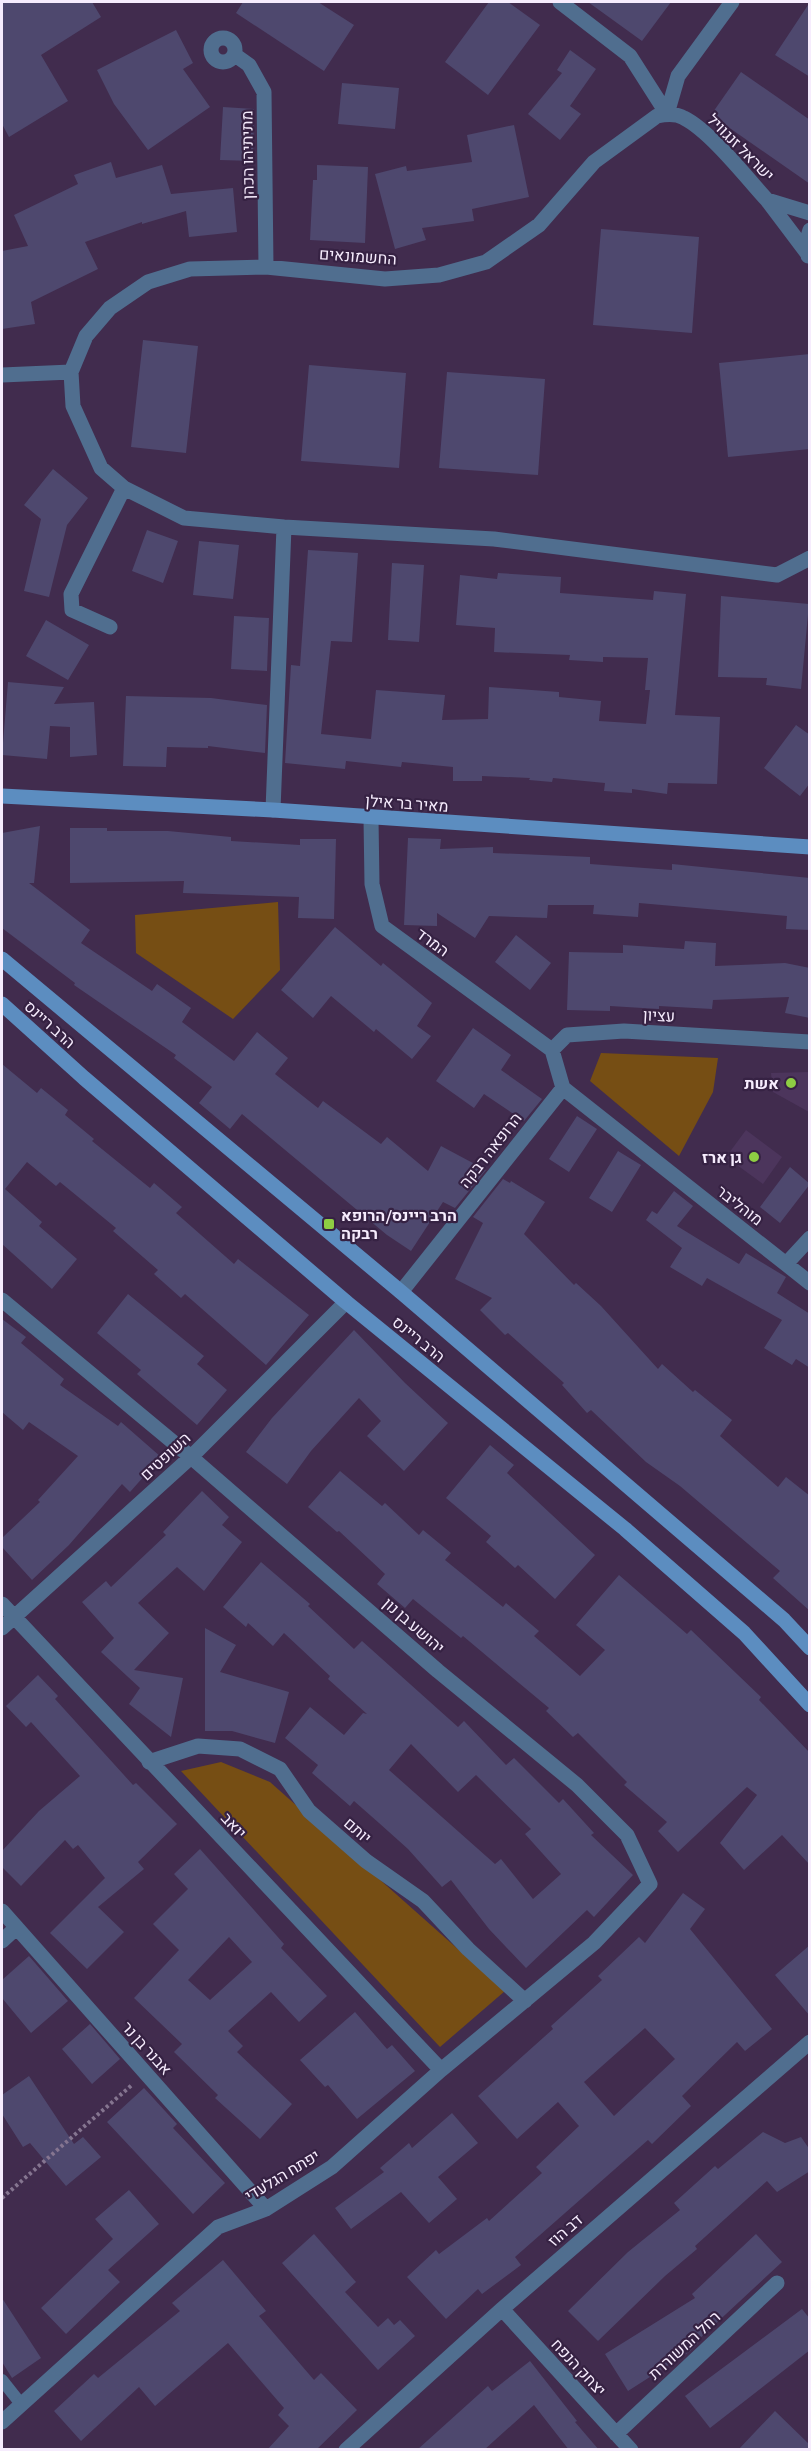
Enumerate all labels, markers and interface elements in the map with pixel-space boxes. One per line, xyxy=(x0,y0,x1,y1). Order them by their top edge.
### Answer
street label: מתיתיהו הכהן xyxy=(238,110,257,200)
street label: ישראל זנגוויל xyxy=(704,111,777,184)
street label: החשמונאים xyxy=(319,245,397,268)
street label: מאיר בר אילן xyxy=(365,792,449,815)
street label: המרד xyxy=(413,925,452,960)
street label: הרב ריינס xyxy=(21,997,78,1051)
street label: עציון xyxy=(642,1006,675,1025)
place label: אשת xyxy=(744,1075,779,1092)
marker: אשת xyxy=(784,1076,798,1090)
street label: הרופאה רבקה xyxy=(456,1109,525,1191)
place label: גן ארז xyxy=(702,1149,742,1166)
marker: גן ארז xyxy=(747,1150,761,1164)
street label: מוהליבר xyxy=(713,1182,766,1229)
place label: הרב ריינס/הרופא רבקה xyxy=(341,1207,457,1242)
marker: הרב ריינס/הרופא רבקה xyxy=(322,1217,336,1231)
street label: הרב ריינס xyxy=(389,1313,448,1366)
street label: השופטים xyxy=(137,1429,194,1484)
street label: יהושע בן נון xyxy=(380,1594,448,1656)
street label: יואב xyxy=(218,1809,249,1841)
street label: יותם xyxy=(341,1814,374,1847)
street label: אבנר בן נר xyxy=(119,2018,175,2078)
street label: יפתח הגלעדי xyxy=(242,2147,323,2204)
street label: דב הוז xyxy=(545,2211,586,2250)
street label: רחל המשוררת xyxy=(645,2308,724,2383)
street label: יצחק הנפח xyxy=(548,2336,609,2399)

